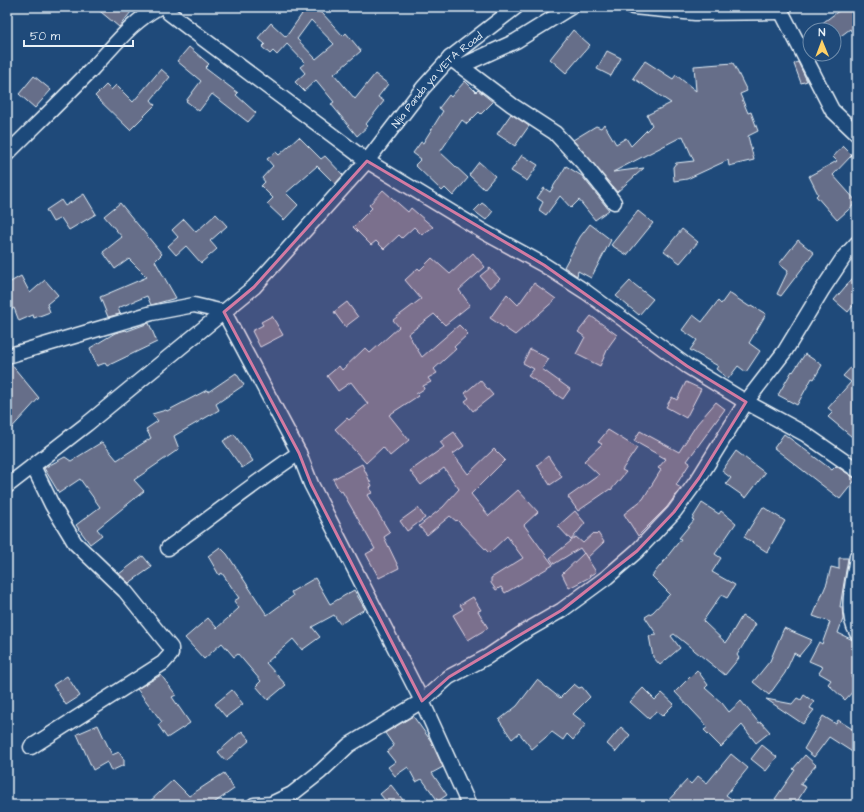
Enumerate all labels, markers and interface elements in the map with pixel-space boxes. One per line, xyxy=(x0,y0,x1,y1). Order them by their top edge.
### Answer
scale bar xyxy=(24,22,133,48)
north arrow xyxy=(802,22,842,62)
text: N xyxy=(818,25,826,40)
text: 50 m xyxy=(30,28,61,45)
street label: Njia Panda ya VETA Road xyxy=(388,28,486,131)

